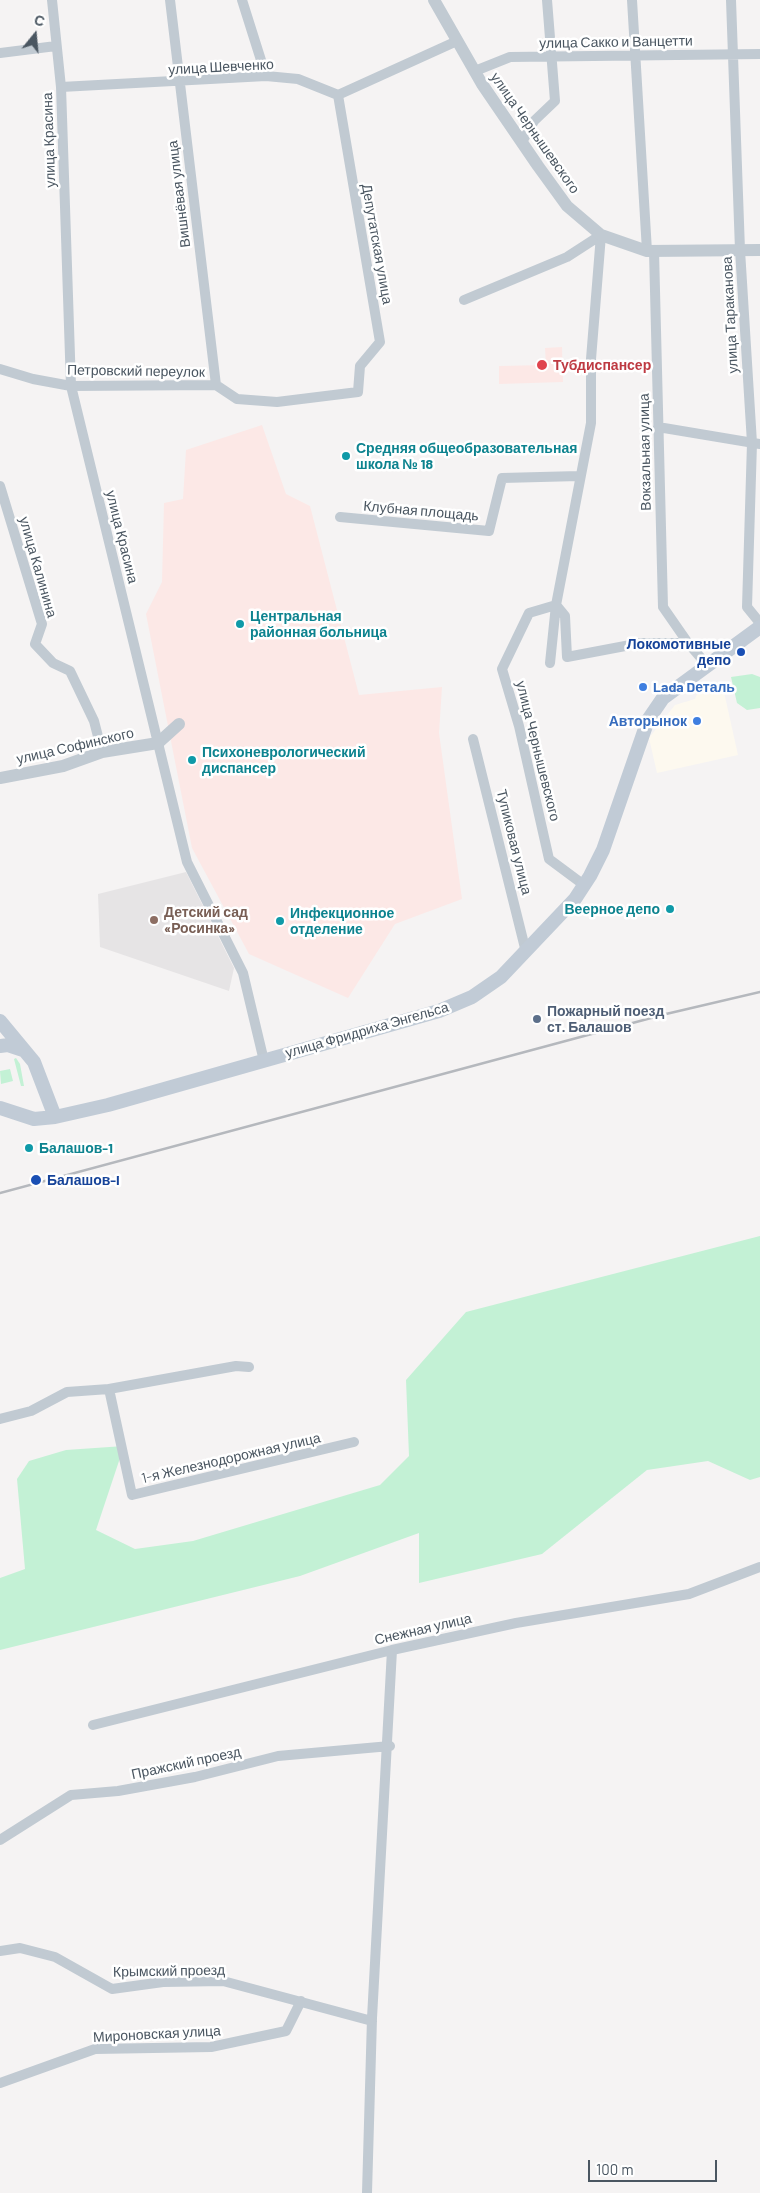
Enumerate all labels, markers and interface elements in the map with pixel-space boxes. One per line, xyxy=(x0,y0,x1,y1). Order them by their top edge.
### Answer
north arrow xyxy=(10,10,60,60)
text: С xyxy=(32,11,47,30)
street label: улица Сакко и Ванцетти xyxy=(539,32,693,52)
street label: улица Шевченко xyxy=(168,56,274,78)
street label: улица Чернышевского xyxy=(487,69,583,197)
street label: улица Красина xyxy=(39,92,59,188)
street label: Вишнёвая улица xyxy=(164,139,194,249)
street label: Депутатская улица xyxy=(358,183,396,305)
street label: улица Тараканова xyxy=(719,256,741,374)
place label: Тубдиспансер xyxy=(553,357,651,373)
marker: Тубдиспансер xyxy=(535,358,549,372)
street label: Петровский переулок xyxy=(67,361,205,381)
street label: Вокзальная улица xyxy=(636,393,654,511)
place label: Средняя общеобразовательная школа № 18 xyxy=(356,440,577,472)
marker: Средняя общеобразовательная школа № 18 xyxy=(340,450,352,462)
street label: улица Красина xyxy=(102,489,142,585)
street label: Клубная площадь xyxy=(363,498,479,524)
street label: улица Калинина xyxy=(16,515,60,619)
place label: Центральная районная больница xyxy=(250,608,387,640)
marker: Центральная районная больница xyxy=(234,618,246,630)
place label: Локомотивные депо xyxy=(627,636,731,669)
marker: Локомотивные депо xyxy=(735,646,747,658)
street label: улица Чернышевского xyxy=(512,679,564,823)
place label: Lada Dеталь xyxy=(653,679,735,695)
marker: Lada Dеталь xyxy=(637,681,649,693)
place label: Авторынок xyxy=(609,713,687,729)
marker: Авторынок xyxy=(691,715,703,727)
street label: улица Софинского xyxy=(15,724,135,768)
place label: Психоневрологический диспансер xyxy=(202,744,365,776)
marker: Психоневрологический диспансер xyxy=(186,754,198,766)
street label: Тупиковая улица xyxy=(493,787,535,897)
place label: Веерное депо xyxy=(564,901,660,917)
marker: Веерное депо xyxy=(664,903,676,915)
place label: Детский сад «Росинка» xyxy=(164,904,248,936)
place label: Инфекционное отделение xyxy=(290,905,394,938)
marker: Детский сад «Росинка» xyxy=(148,914,160,926)
marker: Инфекционное отделение xyxy=(274,915,286,927)
street label: улица Фридриха Энгельса xyxy=(284,999,450,1061)
place label: Пожарный поезд ст. Балашов xyxy=(547,1003,664,1036)
marker: Пожарный поезд ст. Балашов xyxy=(531,1013,543,1025)
place label: Балашов-1 xyxy=(39,1140,113,1156)
marker: Балашов-1 xyxy=(23,1142,35,1154)
place label: Балашов-I xyxy=(47,1172,120,1188)
marker: Балашов-I xyxy=(29,1173,43,1187)
street label: 1-я Железнодорожная улица xyxy=(140,1429,322,1487)
street label: Снежная улица xyxy=(373,1610,473,1648)
street label: Пражский проезд xyxy=(130,1743,242,1783)
street label: Крымский проезд xyxy=(113,1962,225,1980)
street label: Мироновская улица xyxy=(93,2022,221,2046)
scale bar xyxy=(590,2150,719,2182)
text: 100 m xyxy=(596,2160,634,2178)

